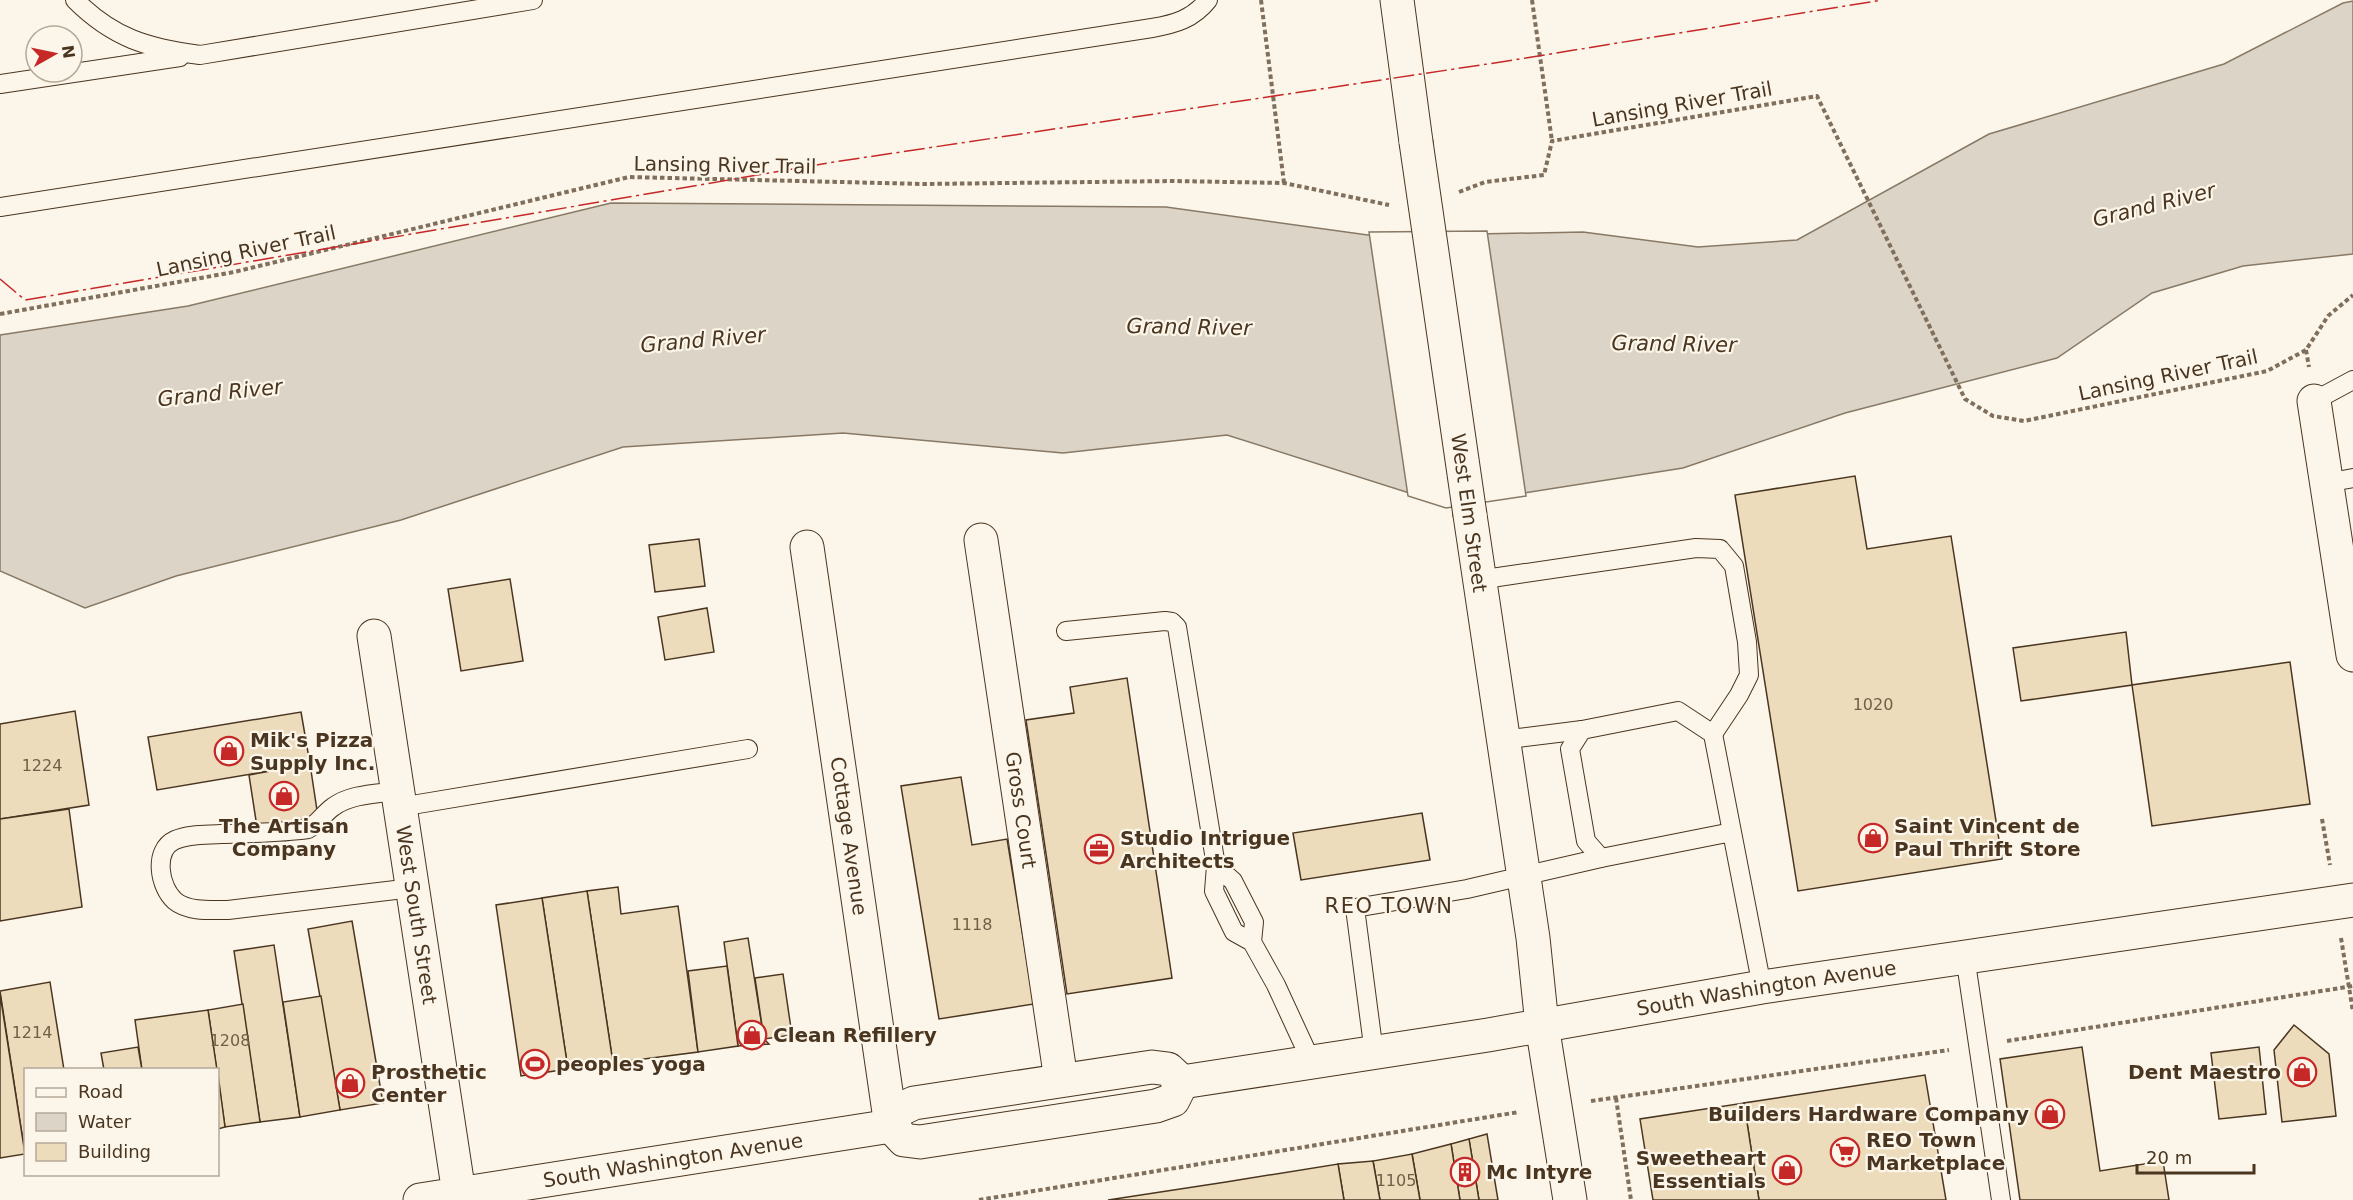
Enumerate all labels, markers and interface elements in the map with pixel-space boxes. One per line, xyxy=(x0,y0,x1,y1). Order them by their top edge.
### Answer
north arrow xyxy=(24,24,84,84)
text: N xyxy=(58,44,79,60)
street label: Lansing River Trail xyxy=(1590,76,1774,132)
street label: Lansing River Trail xyxy=(633,151,817,179)
water label: Grand River xyxy=(2090,178,2219,232)
street label: Lansing River Trail xyxy=(154,220,338,282)
water label: Grand River xyxy=(1126,314,1253,340)
water label: Grand River xyxy=(639,322,768,357)
water label: Grand River xyxy=(1611,331,1738,357)
street label: Lansing River Trail xyxy=(2076,344,2260,406)
water label: Grand River xyxy=(156,374,285,411)
street label: West Elm Street xyxy=(1446,432,1492,594)
house number: 1020 xyxy=(1853,695,1893,714)
place label: Mik's Pizza Supply Inc. xyxy=(250,728,375,775)
shop icon: Mik's Pizza Supply Inc. xyxy=(213,735,245,767)
street label: Gross Court xyxy=(1001,750,1042,870)
street label: Cottage Avenue xyxy=(826,755,872,917)
house number: 1224 xyxy=(22,756,62,775)
shop icon: The Artisan Company xyxy=(268,780,300,812)
place label: The Artisan Company xyxy=(219,814,349,861)
place label: Saint Vincent de Paul Thrift Store xyxy=(1894,814,2081,861)
shop icon: Saint Vincent de Paul Thrift Store xyxy=(1857,822,1889,854)
street label: West South Street xyxy=(391,824,442,1006)
place label: Studio Intrigue Architects xyxy=(1120,826,1290,873)
office icon: Studio Intrigue Architects xyxy=(1083,833,1115,865)
district label: REO TOWN xyxy=(1325,894,1453,918)
house number: 1118 xyxy=(952,915,992,934)
street label: South Washington Avenue xyxy=(1635,955,1898,1021)
shop icon: Clean Refillery xyxy=(736,1019,768,1051)
house number: 1214 xyxy=(12,1023,52,1042)
place label: Clean Refillery xyxy=(773,1023,937,1047)
house number: 1208 xyxy=(210,1031,250,1050)
sports icon: peoples yoga xyxy=(519,1048,551,1080)
place label: peoples yoga xyxy=(556,1052,706,1076)
shop icon: Dent Maestro xyxy=(2286,1056,2318,1088)
place label: Prosthetic Center xyxy=(371,1060,487,1107)
place label: Dent Maestro xyxy=(2128,1060,2281,1084)
shop icon: Prosthetic Center xyxy=(334,1067,366,1099)
legend xyxy=(24,1068,219,1176)
text: Road xyxy=(78,1081,123,1102)
shop icon: Builders Hardware Company xyxy=(2034,1098,2066,1130)
place label: Builders Hardware Company xyxy=(1708,1102,2029,1126)
text: Water xyxy=(78,1111,132,1132)
street label: South Washington Avenue xyxy=(541,1128,805,1193)
place label: REO Town Marketplace xyxy=(1866,1128,2005,1175)
supermarket icon: REO Town Marketplace xyxy=(1829,1136,1861,1168)
scale bar xyxy=(2137,1137,2254,1175)
text: Building xyxy=(78,1141,151,1162)
place label: Sweetheart Essentials xyxy=(1636,1146,1766,1193)
text: 20 m xyxy=(2146,1147,2192,1168)
shop icon: Sweetheart Essentials xyxy=(1771,1154,1803,1186)
building icon: Mc Intyre xyxy=(1449,1156,1481,1188)
place label: Mc Intyre xyxy=(1486,1160,1592,1184)
house number: 1105 xyxy=(1376,1171,1416,1190)

